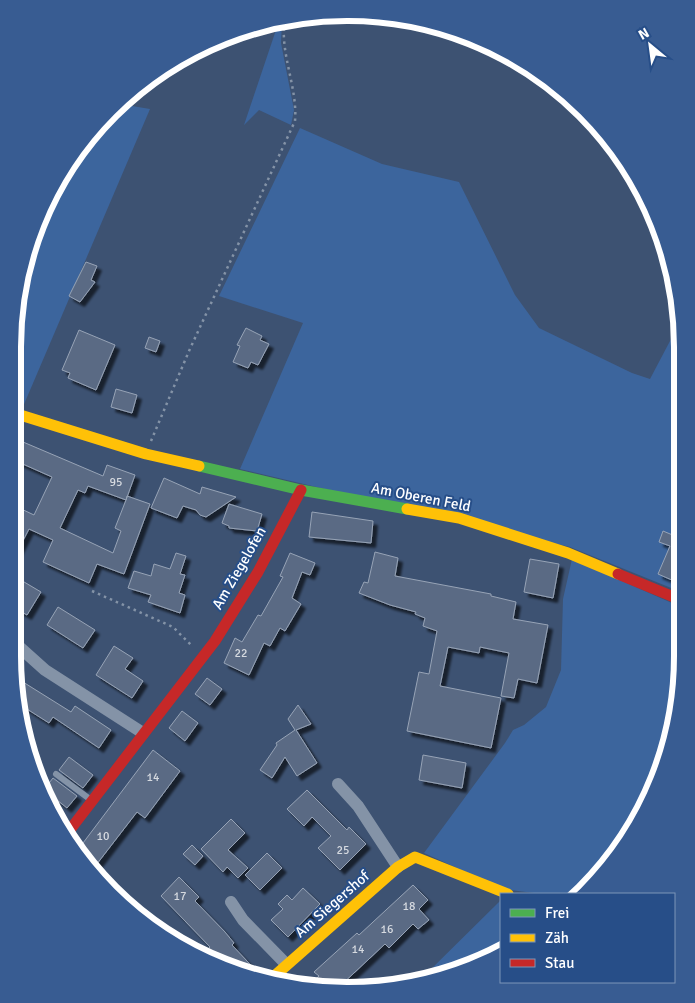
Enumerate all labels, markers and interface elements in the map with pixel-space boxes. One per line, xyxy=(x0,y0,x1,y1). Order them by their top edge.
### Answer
north arrow xyxy=(625,20,675,70)
text: N xyxy=(636,24,652,44)
house number: 95 xyxy=(110,475,122,490)
street label: Am Oberen Feld xyxy=(370,479,472,515)
street label: Am Ziegelofen xyxy=(208,523,270,613)
house number: 22 xyxy=(235,646,247,661)
house number: 14 xyxy=(147,770,160,785)
house number: 10 xyxy=(97,829,109,844)
house number: 25 xyxy=(337,843,349,858)
street label: Am Siegershof xyxy=(291,866,374,941)
house number: 17 xyxy=(174,889,186,904)
legend xyxy=(500,893,675,983)
house number: 18 xyxy=(403,899,415,914)
text: Frei xyxy=(545,904,569,922)
house number: 16 xyxy=(381,922,393,937)
text: Zäh xyxy=(545,929,569,947)
house number: 14 xyxy=(352,942,365,957)
text: Stau xyxy=(545,954,574,972)

